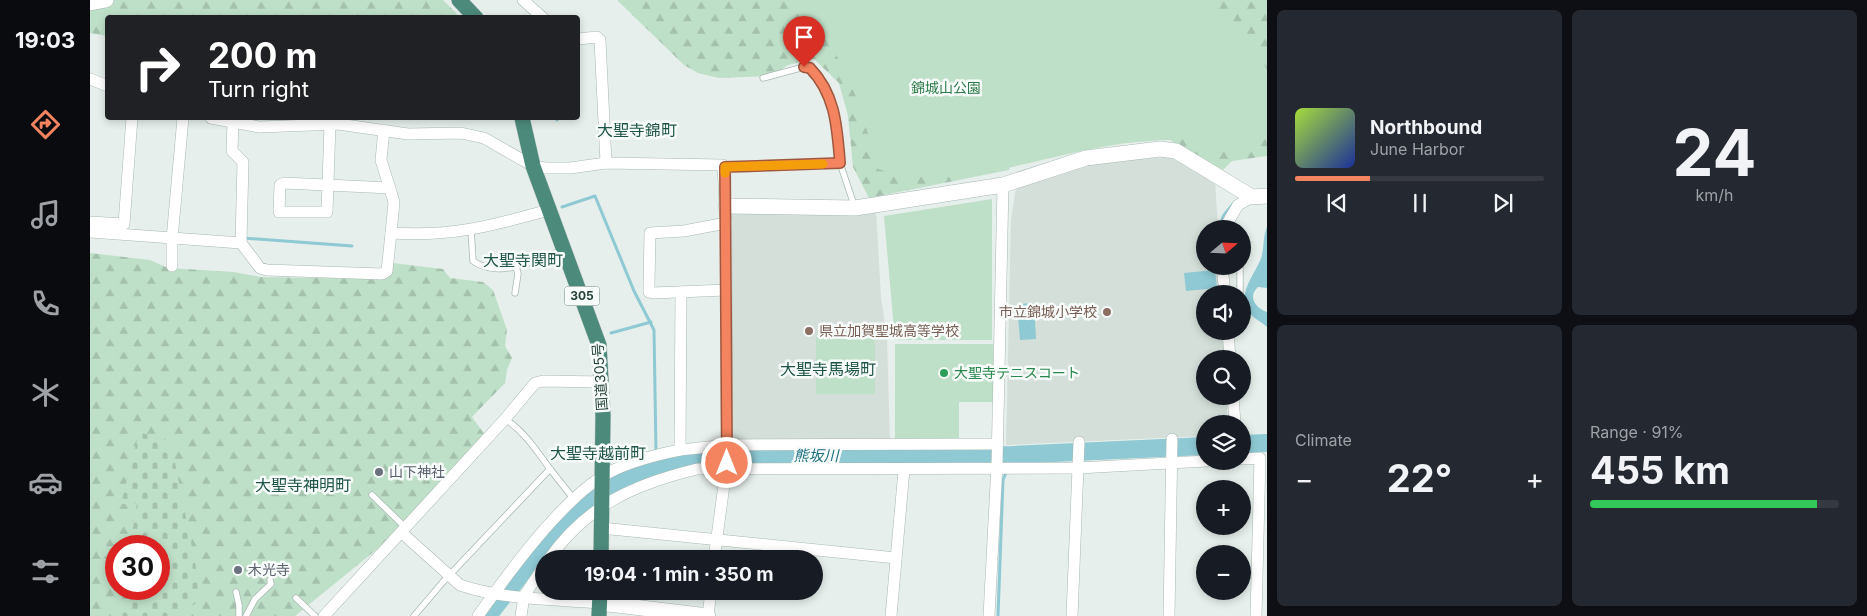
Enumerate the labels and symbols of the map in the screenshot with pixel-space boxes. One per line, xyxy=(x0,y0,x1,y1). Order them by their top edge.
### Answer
pin xyxy=(783,16,825,67)
park label: 錦城山公園 xyxy=(911,79,981,96)
district label: 大聖寺錦町 xyxy=(597,120,677,140)
north arrow xyxy=(1196,220,1251,275)
district label: 大聖寺関町 xyxy=(483,250,563,270)
road number: 305 xyxy=(564,286,600,306)
place label: 市立錦城小学校 xyxy=(999,303,1097,320)
marker: 市立錦城小学校 xyxy=(1101,306,1113,318)
place label: 県立加賀聖城高等学校 xyxy=(819,322,959,339)
marker: 県立加賀聖城高等学校 xyxy=(803,325,815,337)
street label: 国道305号 xyxy=(589,343,610,412)
district label: 大聖寺馬場町 xyxy=(780,359,876,379)
place label: 大聖寺テニスコート xyxy=(954,364,1080,381)
marker: 大聖寺テニスコート xyxy=(938,367,950,379)
position arrow xyxy=(700,436,752,488)
district label: 大聖寺越前町 xyxy=(550,443,646,463)
water label: 熊坂川 xyxy=(793,446,840,465)
place label: 山下神社 xyxy=(389,463,445,480)
marker: 山下神社 xyxy=(373,466,385,478)
district label: 大聖寺神明町 xyxy=(255,475,351,495)
speed limit sign: 30 xyxy=(105,535,170,600)
place label: 木光寺 xyxy=(248,561,290,578)
marker: 木光寺 xyxy=(232,564,244,576)

